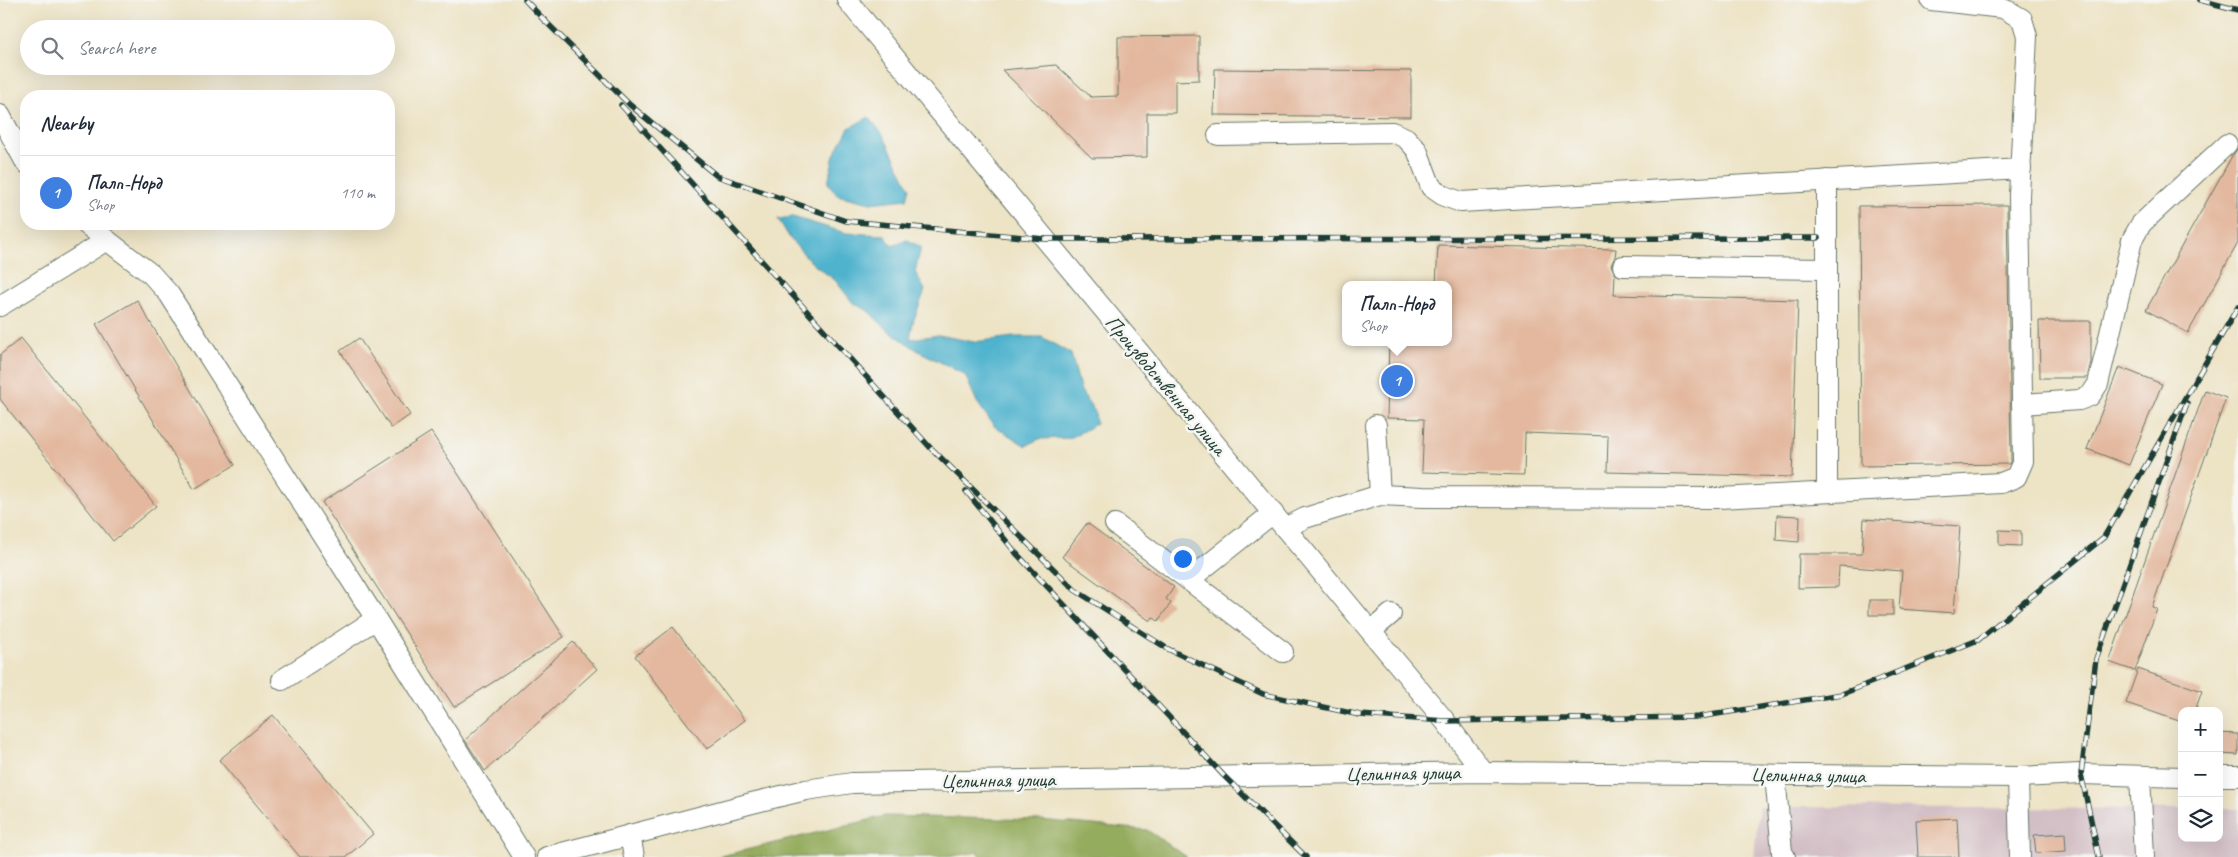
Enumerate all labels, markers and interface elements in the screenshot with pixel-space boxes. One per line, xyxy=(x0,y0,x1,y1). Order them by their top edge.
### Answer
search box xyxy=(20,20,395,75)
icon: search xyxy=(38,34,66,62)
text: Search here xyxy=(78,36,155,60)
text: Nearby xyxy=(40,110,93,136)
text: Палп-Норд xyxy=(87,171,161,195)
text: 1 xyxy=(52,183,60,203)
text: 110 m xyxy=(341,183,375,203)
text: Shop xyxy=(87,195,114,215)
popup xyxy=(1342,281,1452,346)
text: Палп-Норд xyxy=(1360,292,1434,316)
street label: Производственная улица xyxy=(1100,310,1234,462)
text: Shop xyxy=(1360,316,1387,336)
pin: 1 xyxy=(1381,362,1413,400)
your location xyxy=(1170,546,1196,572)
map controls xyxy=(2178,707,2223,842)
button: + xyxy=(2178,707,2223,752)
button: − xyxy=(2178,752,2223,797)
street label: Целинная улица xyxy=(1345,759,1462,787)
street label: Целинная улица xyxy=(1750,761,1867,789)
street label: Целинная улица xyxy=(940,766,1057,794)
button: layers xyxy=(2178,797,2223,842)

